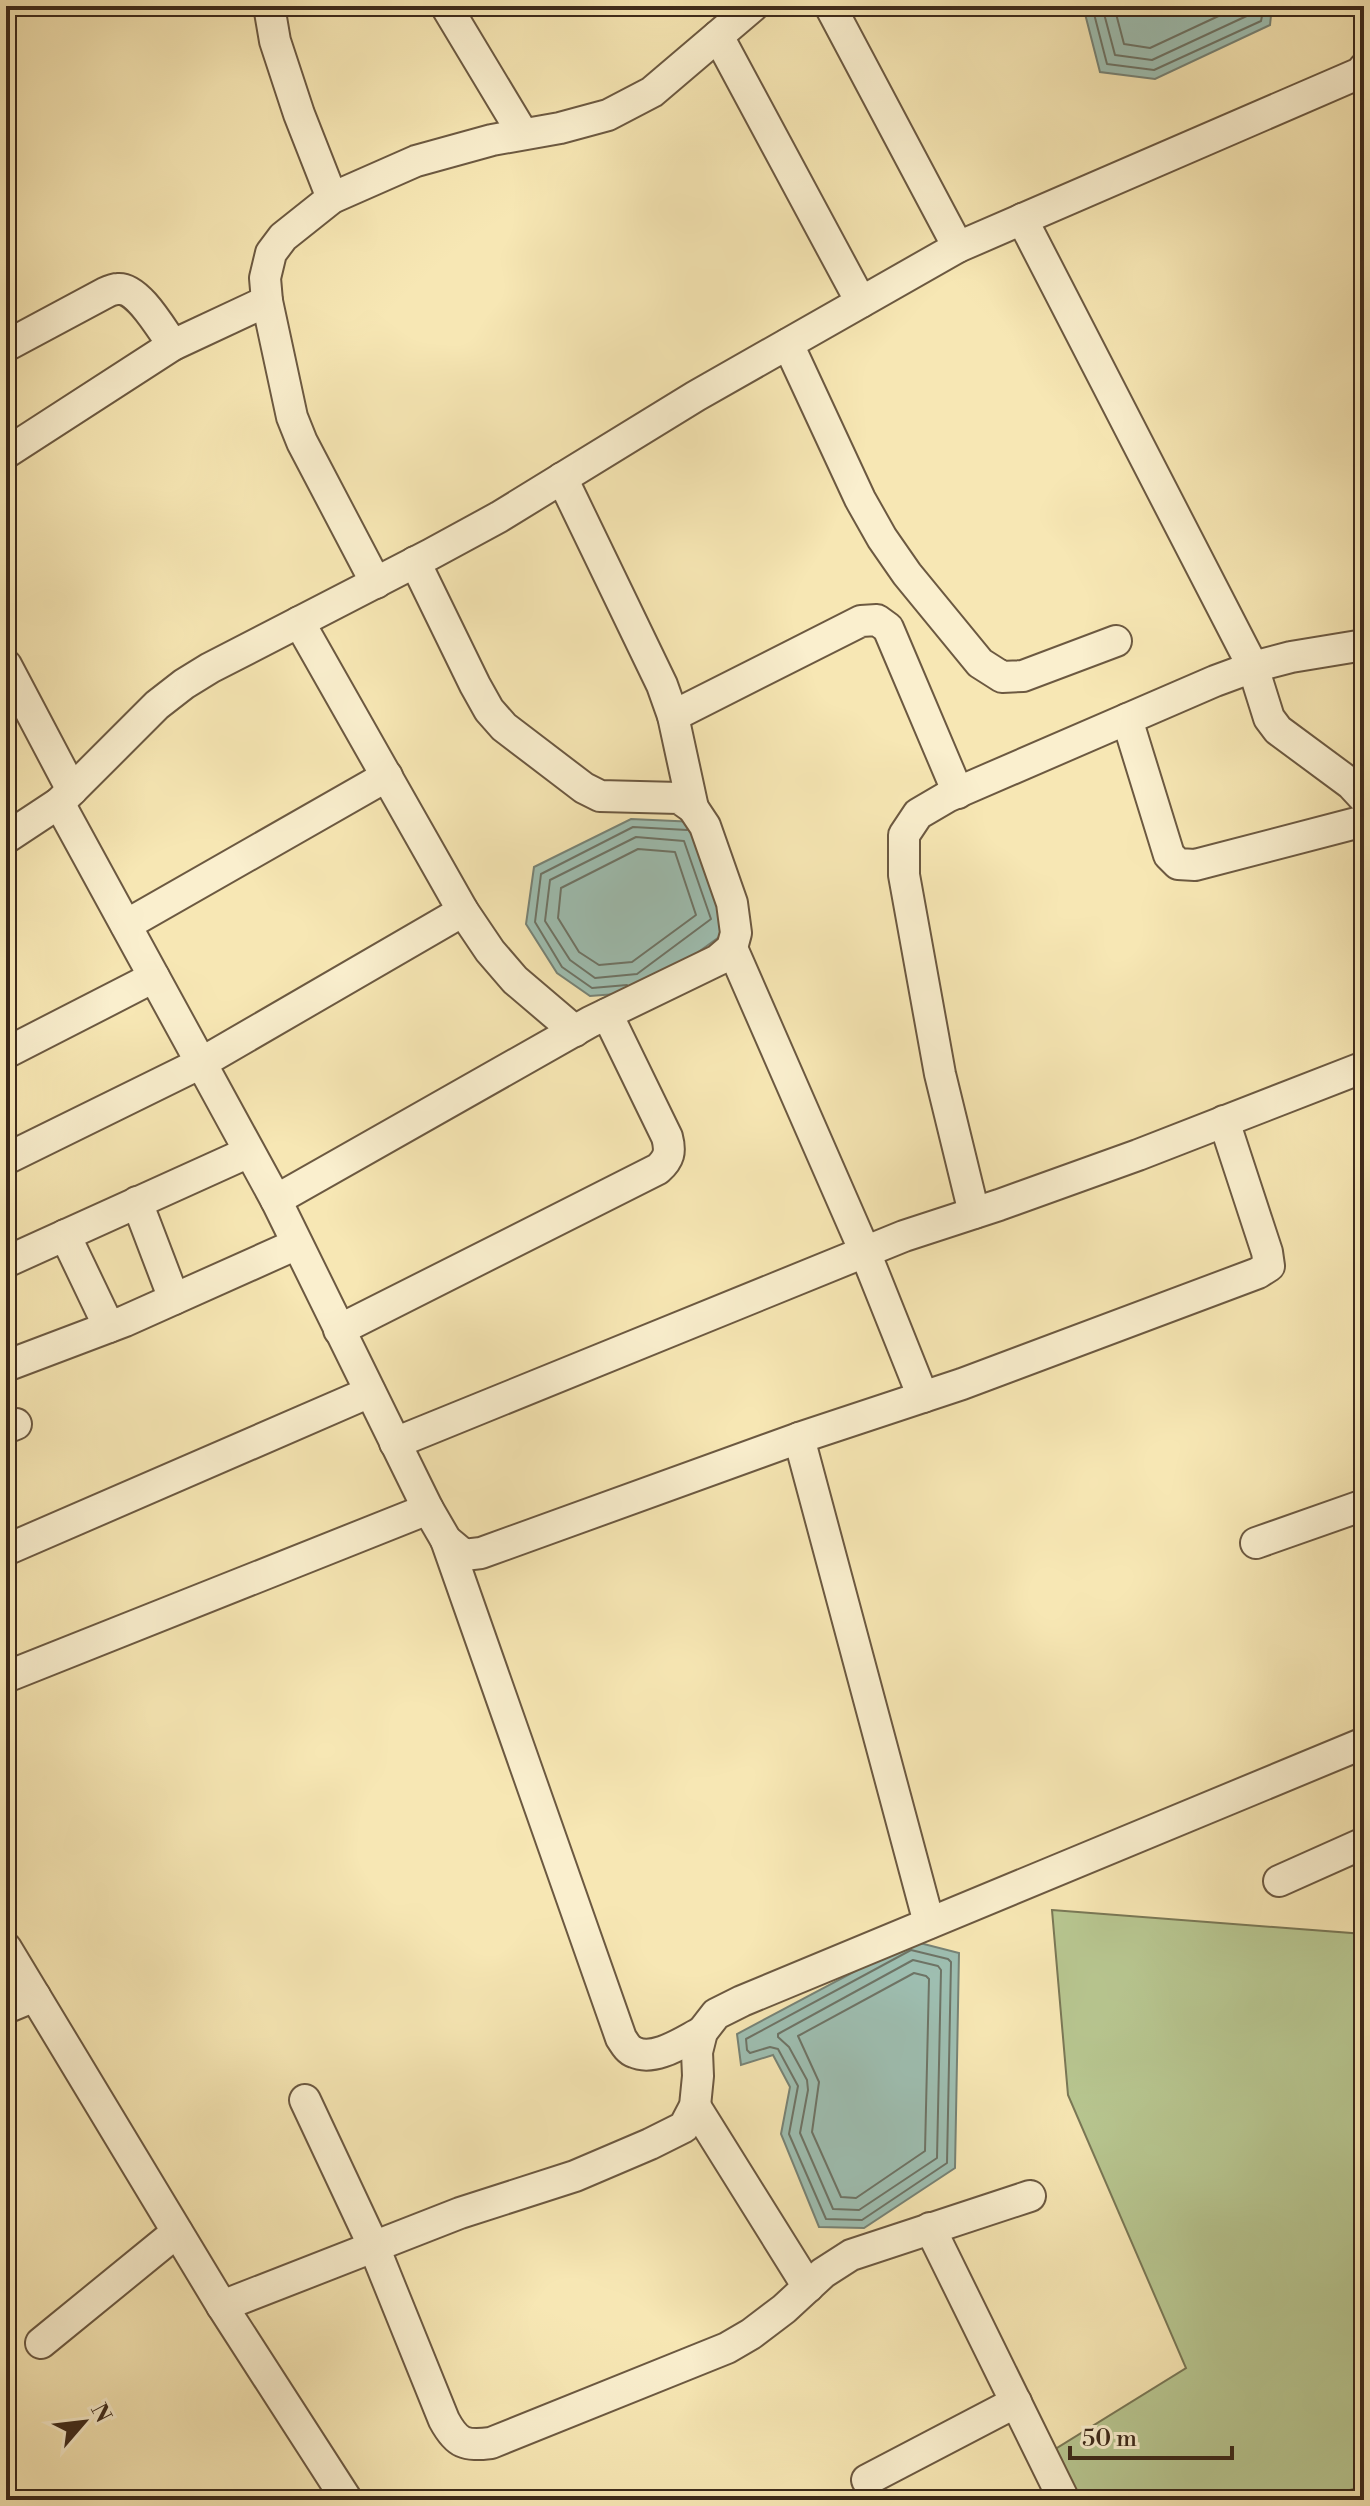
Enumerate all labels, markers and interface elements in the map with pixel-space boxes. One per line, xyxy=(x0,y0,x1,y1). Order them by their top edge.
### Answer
north arrow xyxy=(44,2382,124,2462)
text: N xyxy=(84,2399,117,2428)
scale bar xyxy=(1070,2410,1232,2460)
text: 50 m xyxy=(1082,2424,1137,2454)

